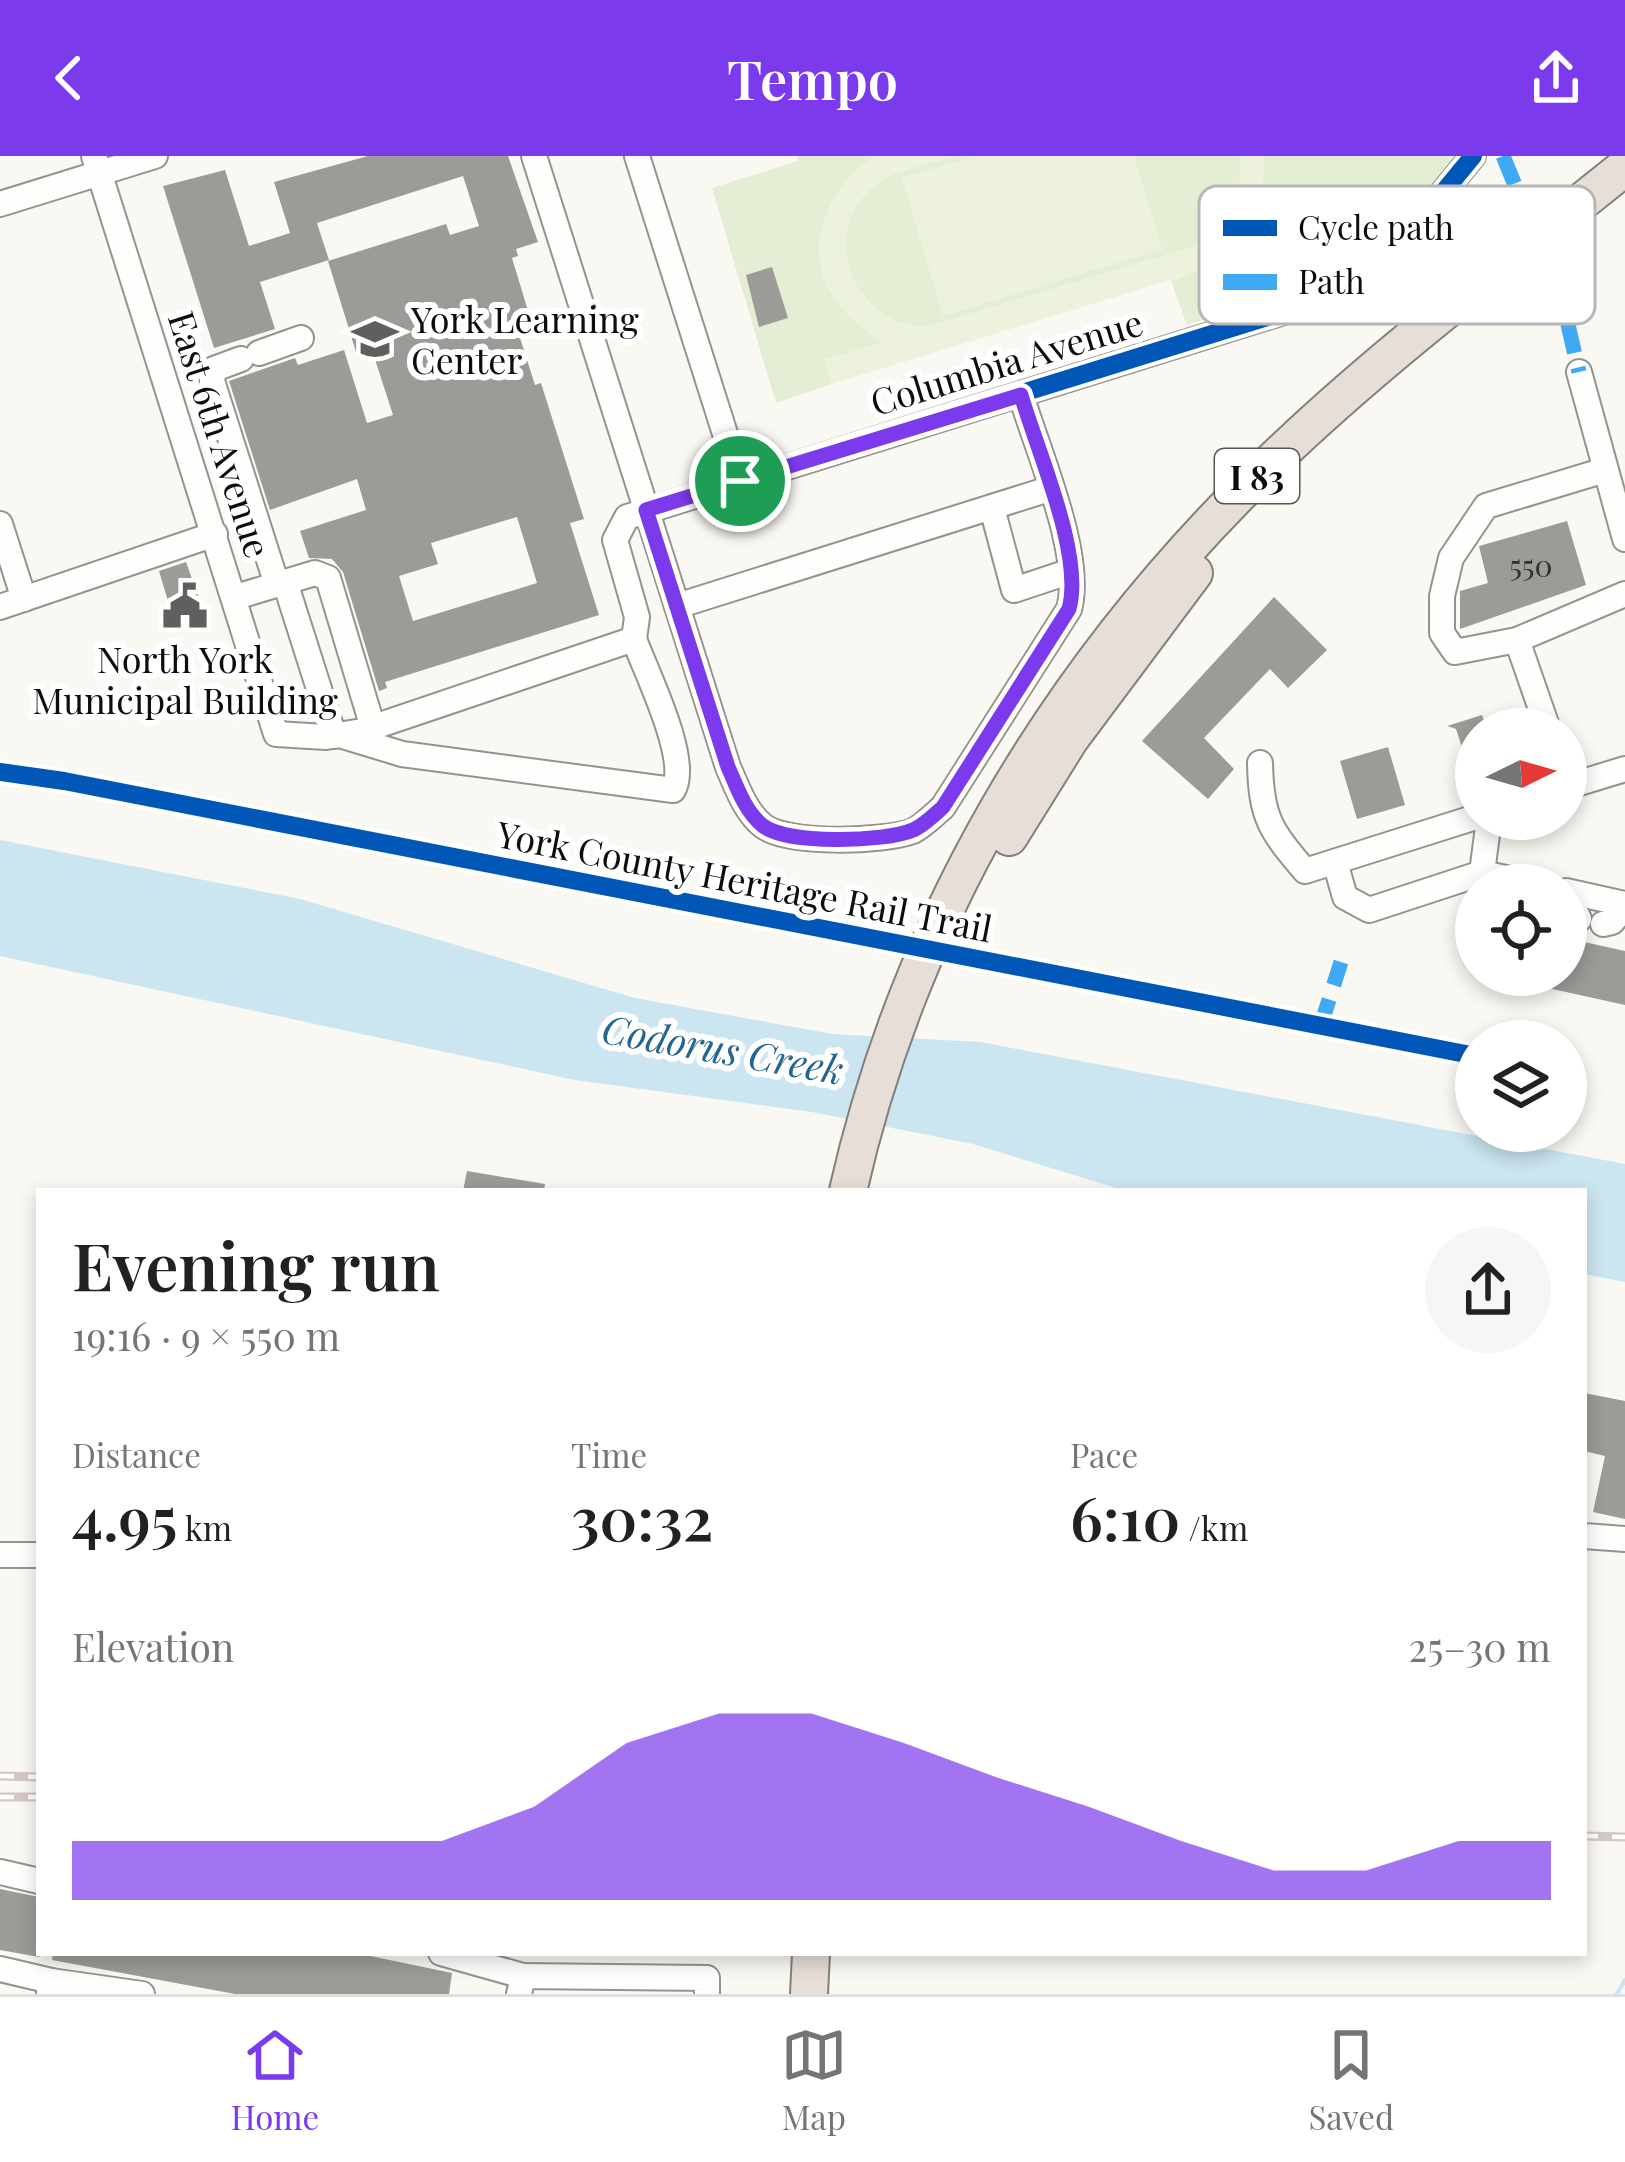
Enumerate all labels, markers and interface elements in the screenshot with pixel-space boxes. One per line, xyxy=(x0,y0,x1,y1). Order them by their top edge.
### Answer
text: Tempo xyxy=(727,42,898,114)
icon: back xyxy=(36,45,102,111)
icon: share xyxy=(1523,45,1589,111)
legend xyxy=(1199,186,1595,324)
text: Cycle path xyxy=(1298,204,1454,248)
text: Path xyxy=(1298,258,1365,302)
place label: York Learning Center xyxy=(410,294,639,383)
street label: Columbia Avenue xyxy=(864,297,1148,425)
street label: East 6th Avenue xyxy=(159,305,283,563)
school or university icon: York Learning Center xyxy=(350,314,400,364)
pin xyxy=(689,430,791,532)
icon: arrive xyxy=(707,448,773,514)
road number: I 83 xyxy=(1215,449,1299,503)
house number: 550 xyxy=(1510,545,1552,585)
public building icon: North York Municipal Building xyxy=(160,581,210,631)
place label: North York Municipal Building xyxy=(32,634,338,723)
north arrow xyxy=(1455,708,1587,840)
map controls xyxy=(1455,708,1587,1152)
street label: York County Heritage Rail Trail xyxy=(492,808,997,952)
button: locate xyxy=(1455,864,1587,996)
water label: Codorus Creek xyxy=(598,1001,848,1095)
button: layers xyxy=(1455,1020,1587,1152)
text: Evening run xyxy=(72,1220,440,1308)
button: share xyxy=(1425,1227,1551,1353)
text: 19:16 · 9 × 550 m xyxy=(72,1309,340,1361)
text: Distance xyxy=(72,1432,201,1476)
text: Time xyxy=(571,1432,647,1476)
text: Pace xyxy=(1070,1432,1138,1476)
text: 4.95 xyxy=(72,1476,177,1556)
text: 30:32 xyxy=(571,1476,713,1556)
text: 6:10 xyxy=(1070,1476,1180,1556)
text: km xyxy=(177,1505,232,1549)
text: /km xyxy=(1180,1505,1248,1549)
text: Elevation xyxy=(72,1620,234,1672)
text: 25–30 m xyxy=(1409,1620,1551,1672)
tab: Home xyxy=(231,2022,319,2138)
tab: Map xyxy=(781,2022,847,2138)
tab: Saved xyxy=(1308,2022,1394,2138)

